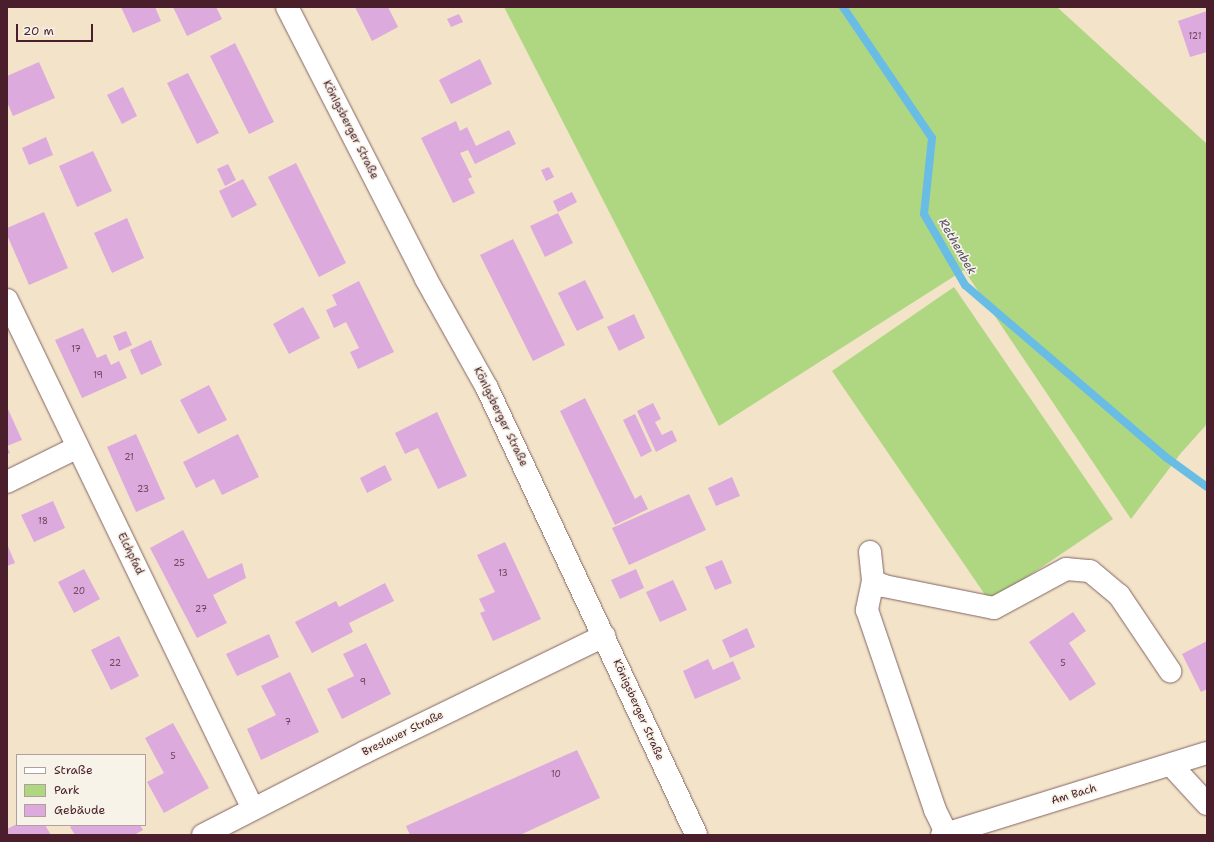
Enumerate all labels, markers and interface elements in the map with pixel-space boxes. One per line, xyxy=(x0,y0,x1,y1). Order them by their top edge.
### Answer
scale bar xyxy=(18,16,95,42)
text: 20 m xyxy=(23,23,54,39)
house number: 121 xyxy=(1189,31,1201,41)
street label: Königsberger Straße xyxy=(319,78,381,182)
water label: Rethenbek xyxy=(935,216,979,278)
house number: 17 xyxy=(71,344,81,354)
street label: Königsberger Straße xyxy=(470,365,530,469)
house number: 19 xyxy=(93,370,103,380)
house number: 21 xyxy=(124,452,134,462)
house number: 23 xyxy=(137,484,149,494)
house number: 18 xyxy=(38,516,48,526)
street label: Elchpfad xyxy=(114,531,146,577)
house number: 25 xyxy=(173,558,185,568)
house number: 13 xyxy=(498,568,508,578)
house number: 20 xyxy=(73,586,85,596)
house number: 27 xyxy=(195,604,207,614)
street label: Königsberger Straße xyxy=(610,657,666,763)
house number: 22 xyxy=(109,658,121,668)
house number: 5 xyxy=(1060,658,1066,668)
house number: 9 xyxy=(360,677,366,687)
street label: Breslauer Straße xyxy=(360,709,446,759)
house number: 7 xyxy=(285,717,291,727)
house number: 5 xyxy=(170,751,176,761)
legend xyxy=(16,754,146,826)
text: Straße xyxy=(54,762,93,778)
house number: 10 xyxy=(551,769,561,779)
text: Park xyxy=(54,782,80,798)
street label: Am Bach xyxy=(1050,782,1098,808)
text: Gebäude xyxy=(54,802,105,818)

